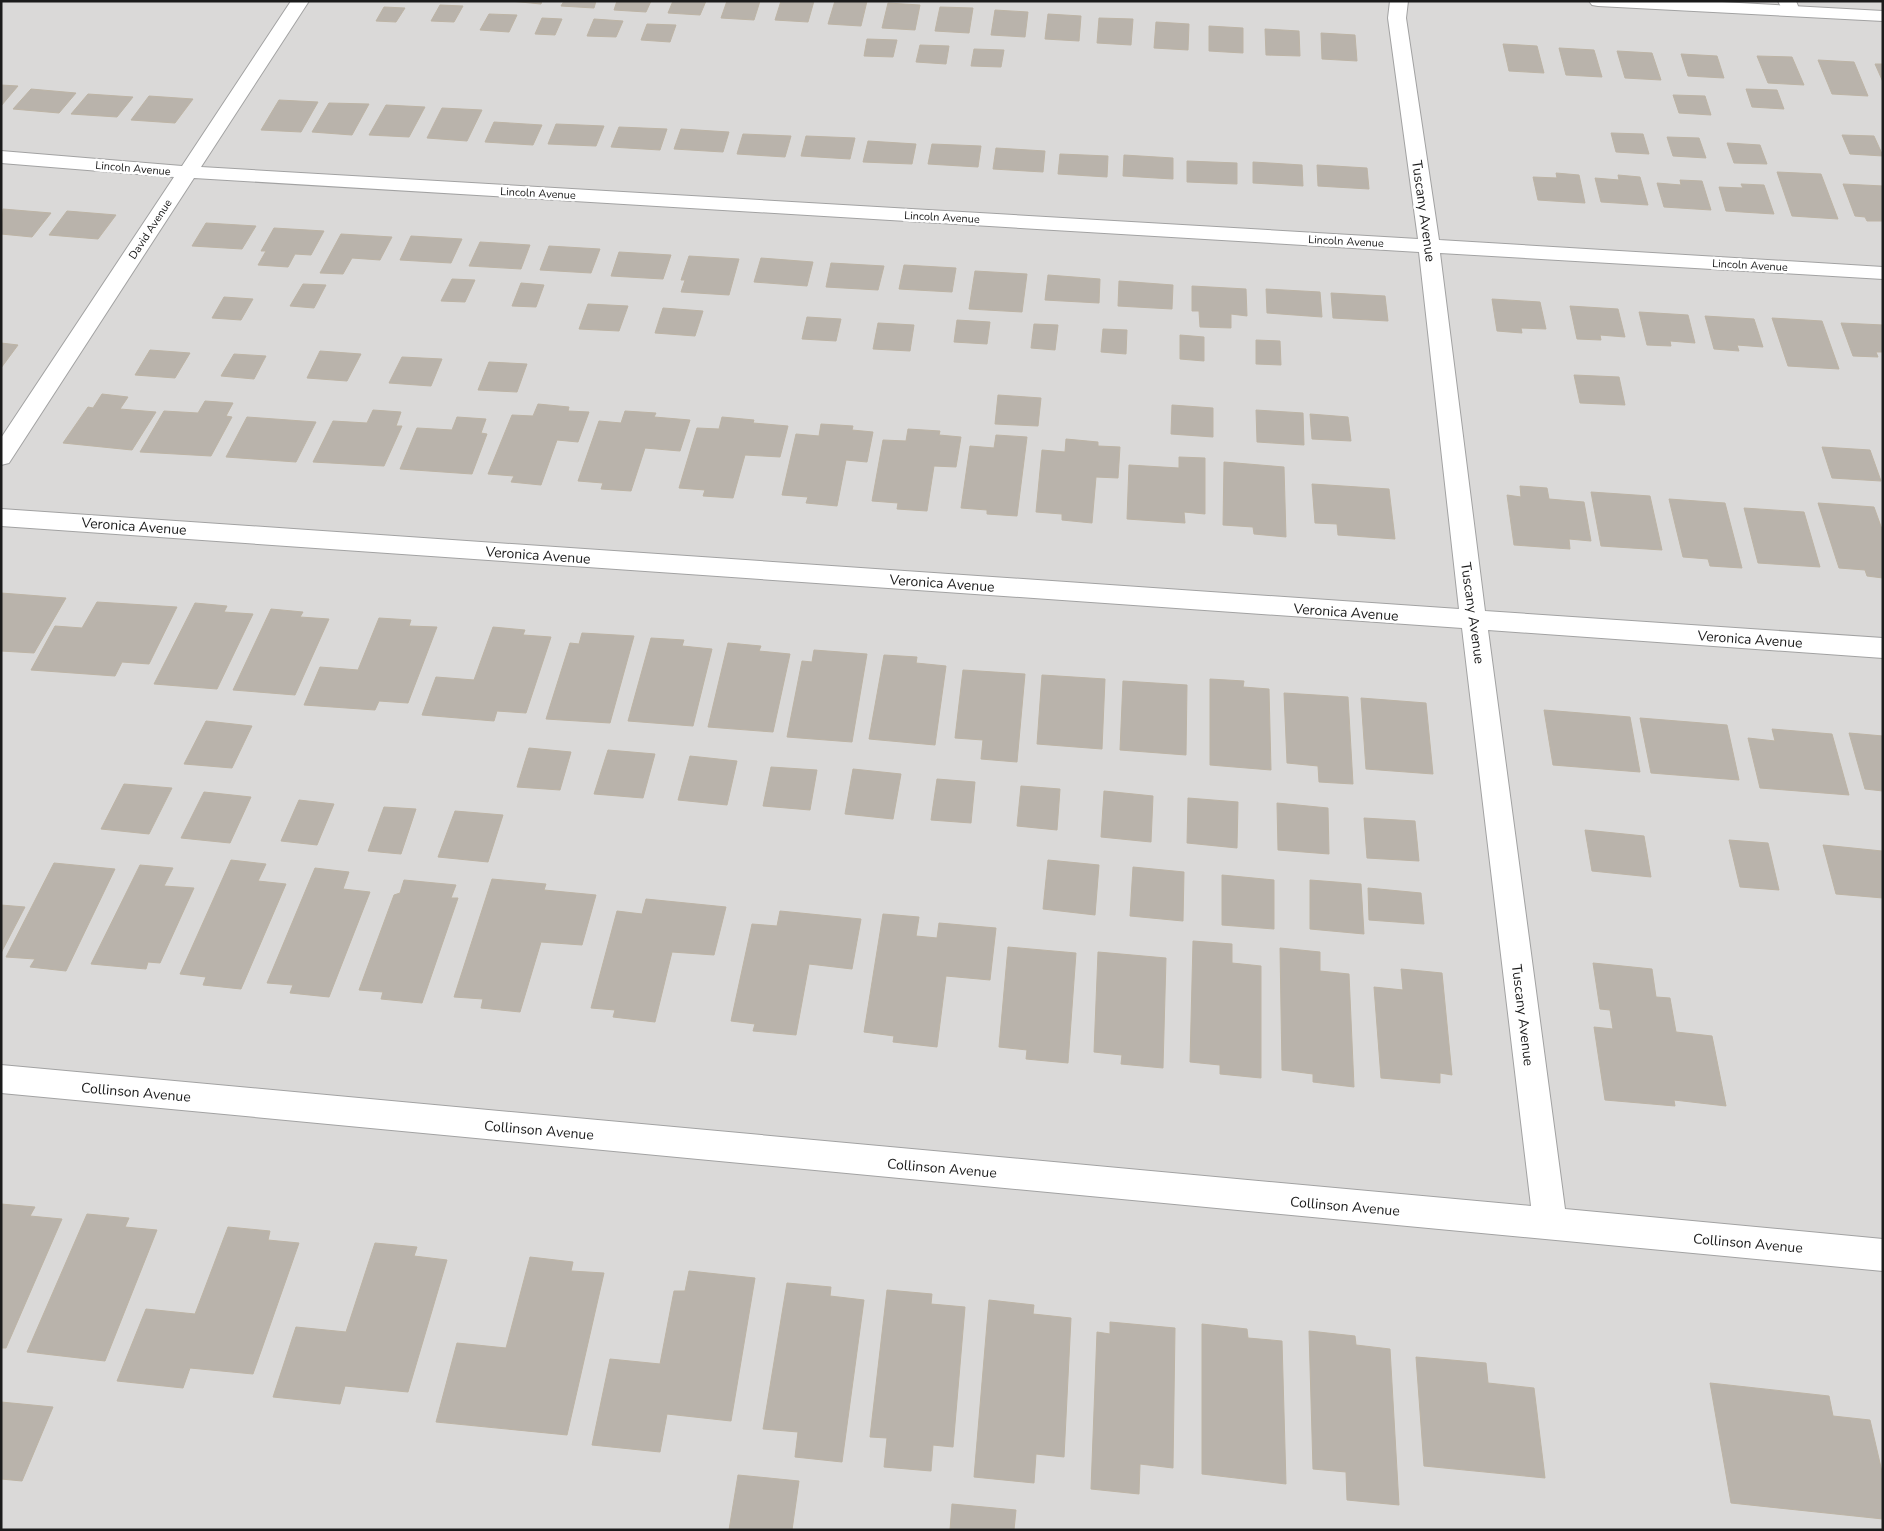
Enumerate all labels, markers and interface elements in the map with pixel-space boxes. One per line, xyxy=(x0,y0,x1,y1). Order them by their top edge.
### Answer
street label: Lincoln Avenue xyxy=(95,158,171,179)
street label: Tuscany Avenue xyxy=(1407,159,1440,263)
street label: Lincoln Avenue xyxy=(500,184,576,203)
street label: David Avenue xyxy=(125,196,176,262)
street label: Lincoln Avenue xyxy=(904,208,980,227)
street label: Lincoln Avenue xyxy=(1308,232,1384,251)
street label: Lincoln Avenue xyxy=(1712,256,1788,275)
street label: Veronica Avenue xyxy=(80,513,187,540)
street label: Veronica Avenue xyxy=(484,542,591,569)
street label: Tuscany Avenue xyxy=(1456,561,1489,665)
street label: Veronica Avenue xyxy=(888,570,995,597)
street label: Veronica Avenue xyxy=(1292,599,1399,626)
street label: Veronica Avenue xyxy=(1696,626,1803,653)
street label: Tuscany Avenue xyxy=(1507,963,1538,1067)
street label: Collinson Avenue xyxy=(80,1078,192,1107)
street label: Collinson Avenue xyxy=(483,1116,595,1145)
street label: Collinson Avenue xyxy=(886,1154,998,1183)
street label: Collinson Avenue xyxy=(1289,1192,1401,1221)
street label: Collinson Avenue xyxy=(1692,1229,1804,1258)

